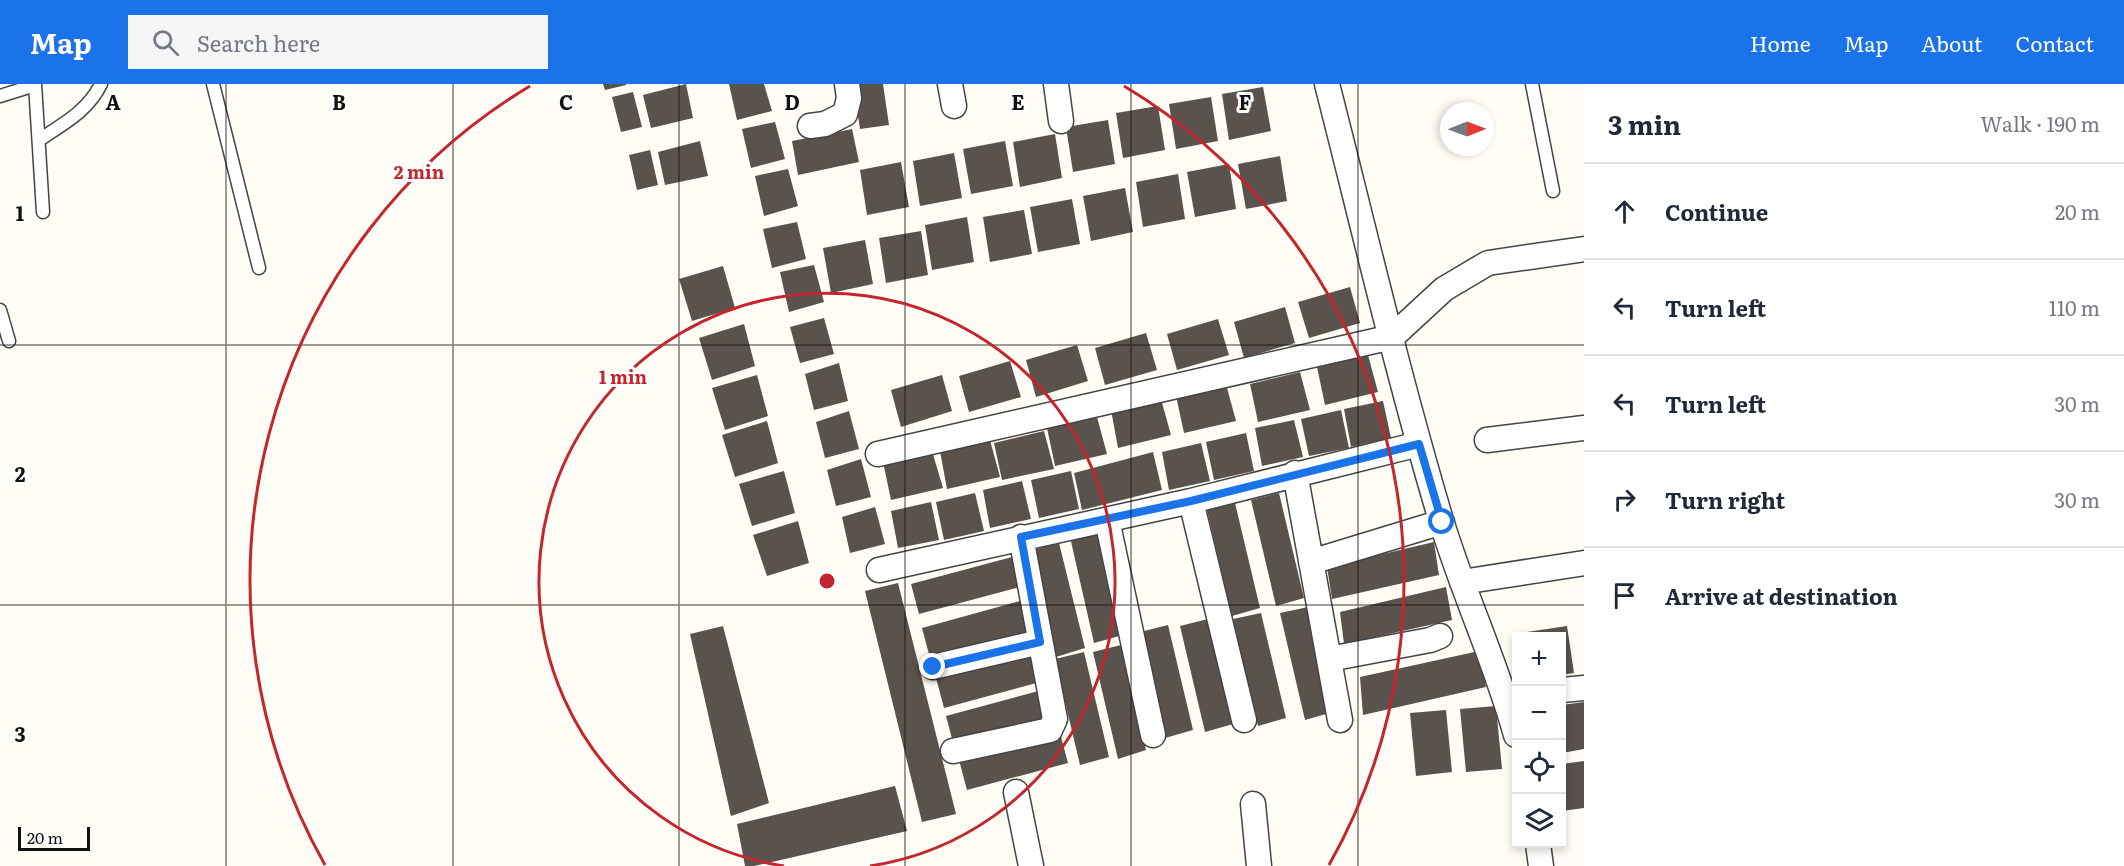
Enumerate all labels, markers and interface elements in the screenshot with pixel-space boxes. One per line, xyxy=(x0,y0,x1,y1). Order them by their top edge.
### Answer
search box xyxy=(128,15,548,69)
text: Map xyxy=(30,21,92,63)
icon: search xyxy=(149,26,182,59)
text: Search here xyxy=(197,26,320,59)
text: Home xyxy=(1750,27,1811,58)
text: Map xyxy=(1844,27,1888,58)
text: About xyxy=(1921,27,1983,58)
text: Contact xyxy=(2016,27,2094,58)
text: A xyxy=(105,86,121,116)
text: B xyxy=(332,86,346,116)
text: C xyxy=(559,86,573,116)
text: D xyxy=(784,86,800,116)
text: E xyxy=(1011,86,1025,116)
text: F xyxy=(1239,86,1252,116)
north arrow xyxy=(1440,102,1494,156)
text: 3 min xyxy=(1608,104,1681,143)
text: Walk · 190 m xyxy=(1981,108,2100,138)
text: 2 min xyxy=(394,158,445,185)
icon: ahead xyxy=(1608,195,1641,228)
text: Continue xyxy=(1665,195,1768,228)
text: 20 m xyxy=(2055,196,2100,226)
text: 1 xyxy=(16,197,24,227)
icon: left xyxy=(1608,291,1641,324)
text: Turn left xyxy=(1665,291,1766,324)
text: 110 m xyxy=(2049,292,2100,322)
text: 1 min xyxy=(599,363,648,390)
icon: left xyxy=(1608,387,1641,420)
text: Turn left xyxy=(1665,387,1766,420)
text: 30 m xyxy=(2054,388,2100,418)
text: 2 xyxy=(15,458,26,488)
icon: right xyxy=(1608,483,1641,516)
text: Turn right xyxy=(1665,483,1785,516)
text: 30 m xyxy=(2054,484,2100,514)
route start xyxy=(1428,508,1454,534)
centre of rings xyxy=(817,571,837,591)
icon: arrive xyxy=(1608,579,1641,612)
text: Arrive at destination xyxy=(1665,579,1898,612)
map controls xyxy=(1512,632,1566,848)
button: + xyxy=(1512,632,1566,686)
route end xyxy=(919,653,945,679)
button: − xyxy=(1512,686,1566,740)
text: 3 xyxy=(14,718,26,748)
button: locate xyxy=(1512,740,1566,794)
button: layers xyxy=(1512,794,1566,848)
scale bar xyxy=(18,824,90,852)
text: 20 m xyxy=(27,825,63,849)

